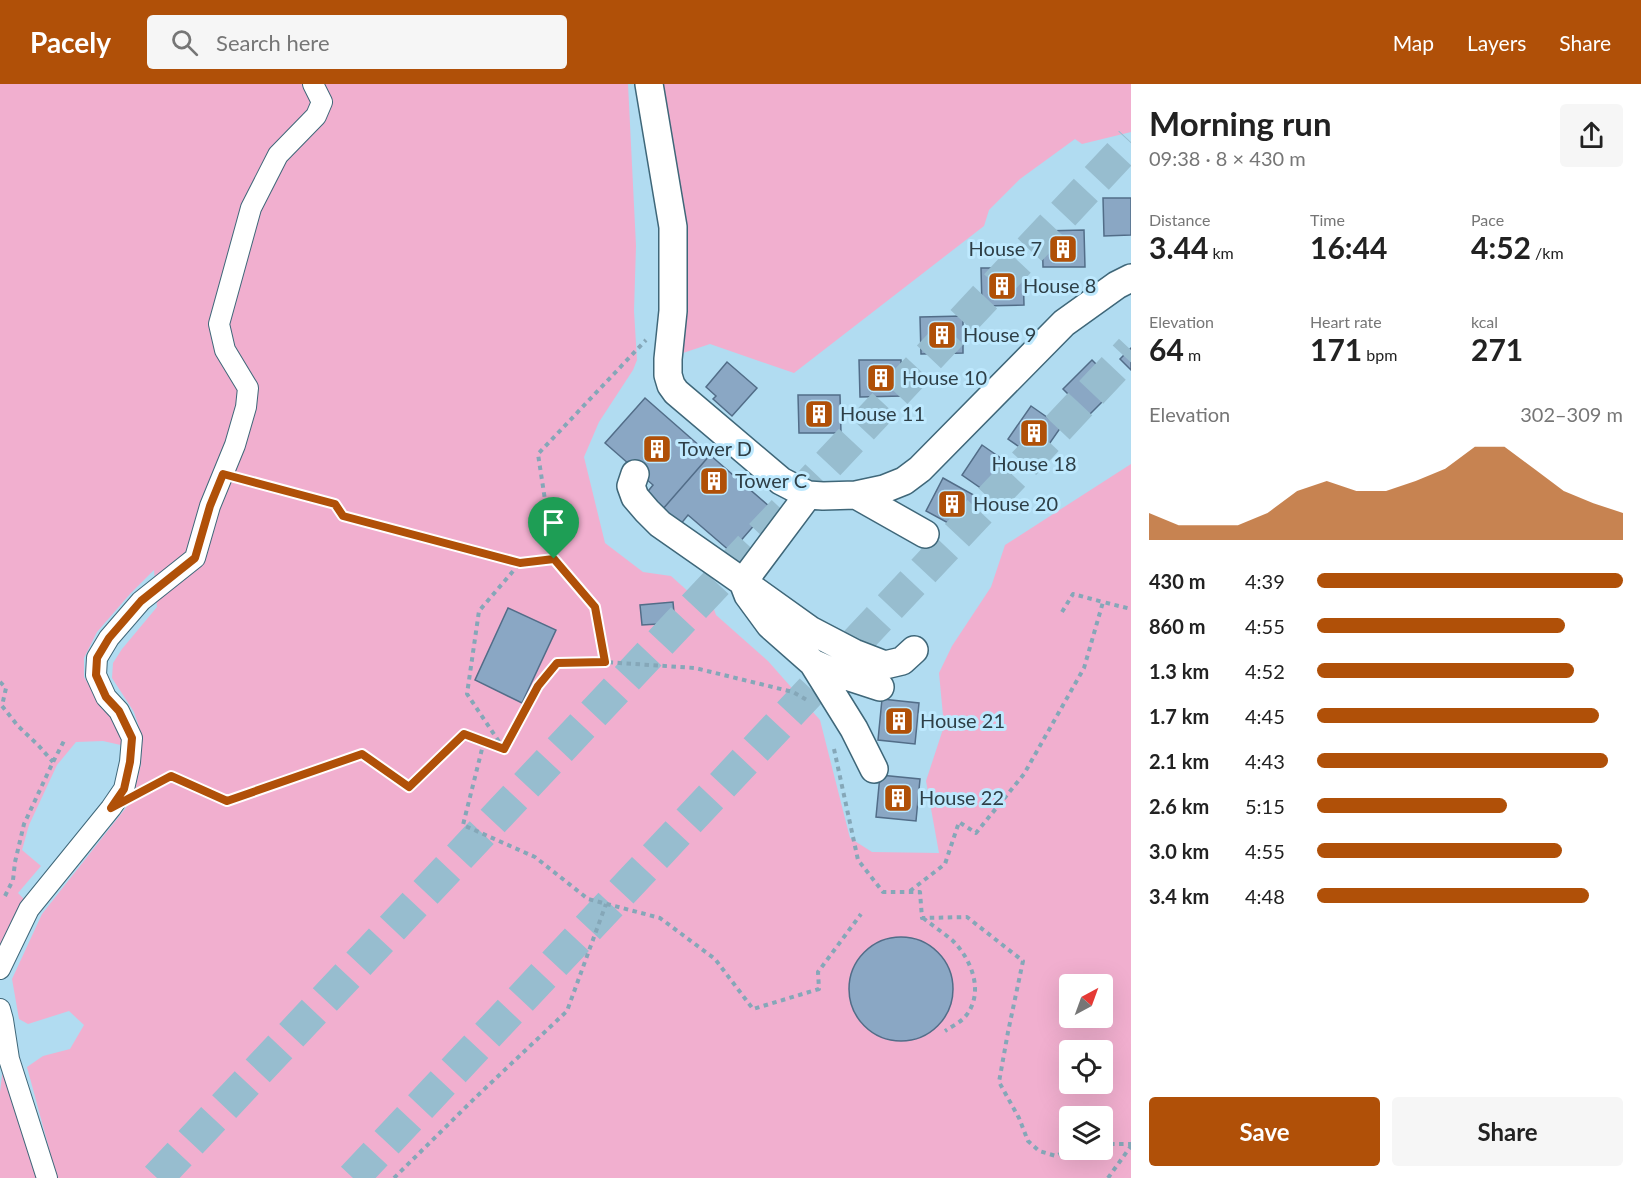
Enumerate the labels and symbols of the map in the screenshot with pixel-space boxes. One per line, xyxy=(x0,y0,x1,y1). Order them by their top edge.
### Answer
building icon: House 7 xyxy=(1047,233,1079,265)
place label: House 7 xyxy=(969,236,1042,260)
building icon: House 8 xyxy=(986,270,1018,302)
place label: House 8 xyxy=(1023,273,1096,297)
building icon: House 9 xyxy=(926,319,958,351)
place label: House 9 xyxy=(963,322,1036,346)
building icon: House 10 xyxy=(865,362,897,394)
place label: House 10 xyxy=(902,365,987,389)
building icon: House 11 xyxy=(803,398,835,430)
place label: House 11 xyxy=(840,401,925,425)
building icon: House 18 xyxy=(1018,417,1050,449)
building icon: Tower D xyxy=(641,433,673,465)
place label: Tower D xyxy=(678,436,752,460)
place label: House 18 xyxy=(992,451,1077,475)
building icon: Tower C xyxy=(698,465,730,497)
place label: Tower C xyxy=(735,468,807,492)
building icon: House 20 xyxy=(936,488,968,520)
place label: House 20 xyxy=(973,491,1058,515)
pin xyxy=(528,497,579,559)
building icon: House 21 xyxy=(883,705,915,737)
place label: House 21 xyxy=(920,708,1005,732)
building icon: House 22 xyxy=(882,782,914,814)
place label: House 22 xyxy=(919,785,1004,809)
north arrow xyxy=(1059,974,1113,1028)

